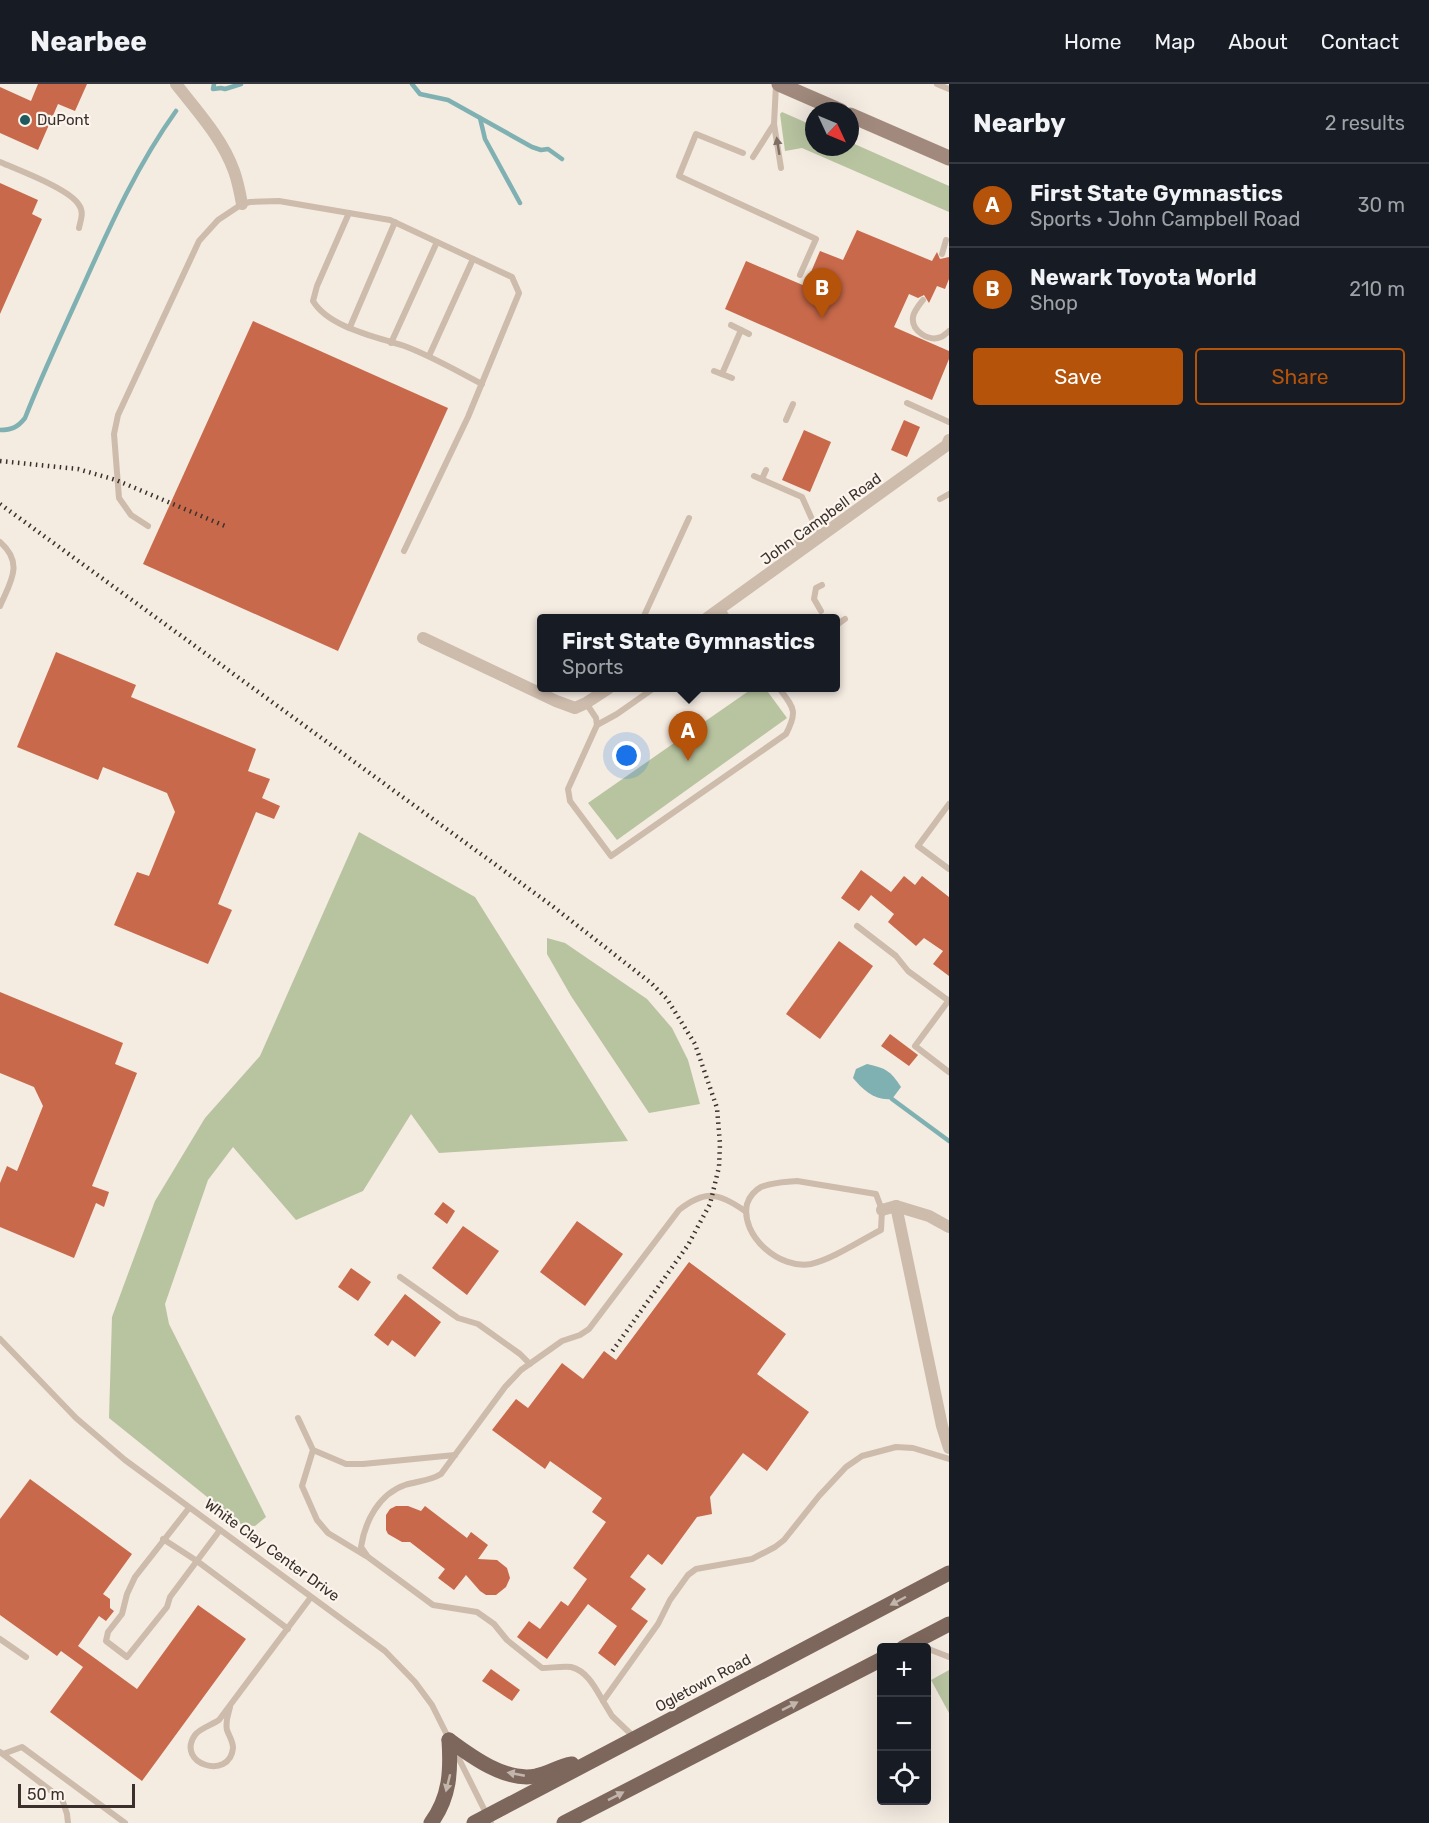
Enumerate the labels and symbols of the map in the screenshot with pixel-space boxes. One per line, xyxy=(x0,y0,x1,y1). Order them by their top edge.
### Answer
north arrow xyxy=(805,102,859,156)
place label: DuPont xyxy=(37,111,89,129)
marker: DuPont xyxy=(18,113,32,127)
one-way arrow xyxy=(773,136,782,155)
pin: B xyxy=(802,268,842,318)
street label: John Campbell Road xyxy=(757,469,885,569)
pin: A xyxy=(668,712,708,761)
your location xyxy=(612,741,641,770)
street label: White Clay Center Drive xyxy=(201,1495,343,1605)
one-way arrow xyxy=(889,1596,906,1606)
street label: Ogletown Road xyxy=(652,1650,754,1716)
one-way arrow xyxy=(781,1701,798,1711)
one-way arrow xyxy=(506,1769,525,1778)
one-way arrow xyxy=(443,1774,453,1792)
scale bar xyxy=(18,1781,135,1808)
one-way arrow xyxy=(608,1791,625,1801)

